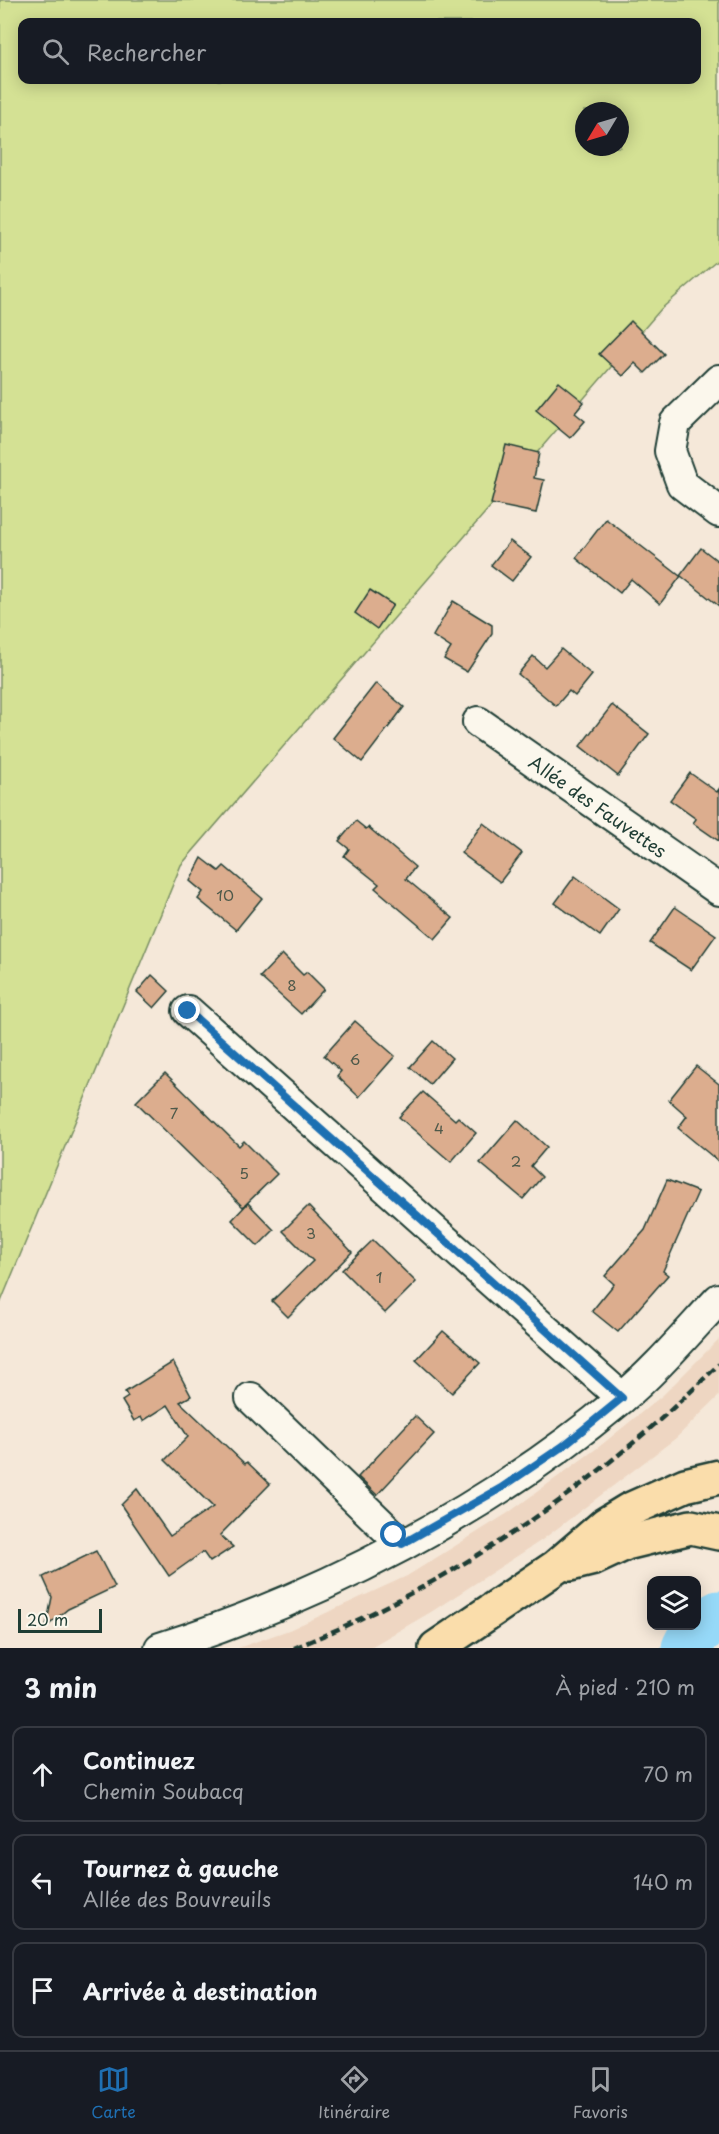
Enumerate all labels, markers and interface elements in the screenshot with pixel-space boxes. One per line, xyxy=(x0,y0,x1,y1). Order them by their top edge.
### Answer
search box xyxy=(18,18,701,84)
icon: search xyxy=(39,35,72,68)
text: Rechercher xyxy=(87,35,206,68)
north arrow xyxy=(575,102,629,156)
street label: Allée des Fauvettes xyxy=(524,748,672,864)
house number: 10 xyxy=(216,883,234,906)
house number: 8 xyxy=(287,973,297,996)
route end xyxy=(174,997,200,1023)
house number: 6 xyxy=(350,1047,360,1070)
house number: 7 xyxy=(170,1101,179,1124)
house number: 4 xyxy=(434,1116,444,1139)
house number: 2 xyxy=(511,1149,521,1172)
house number: 5 xyxy=(239,1161,249,1184)
house number: 3 xyxy=(306,1221,316,1244)
house number: 1 xyxy=(376,1265,382,1288)
route start xyxy=(380,1521,406,1547)
map controls xyxy=(647,1576,701,1630)
button: layers xyxy=(647,1576,701,1630)
scale bar xyxy=(18,1606,102,1634)
text: 20 m xyxy=(27,1607,68,1631)
text: 3 min xyxy=(24,1668,97,1707)
text: À pied · 210 m xyxy=(555,1672,695,1702)
text: Continuez xyxy=(83,1743,195,1776)
icon: ahead xyxy=(26,1758,59,1791)
text: 70 m xyxy=(643,1759,693,1789)
text: Chemin Soubacq xyxy=(83,1776,244,1806)
text: Tournez à gauche xyxy=(83,1851,279,1884)
icon: left xyxy=(26,1866,59,1899)
text: 140 m xyxy=(633,1867,693,1897)
text: Allée des Bouvreuils xyxy=(83,1884,271,1914)
icon: arrive xyxy=(26,1974,59,2007)
text: Arrivée à destination xyxy=(83,1974,317,2007)
tab: Carte xyxy=(91,2063,136,2123)
tab: Itinéraire xyxy=(318,2063,390,2123)
tab: Favoris xyxy=(573,2063,628,2123)

